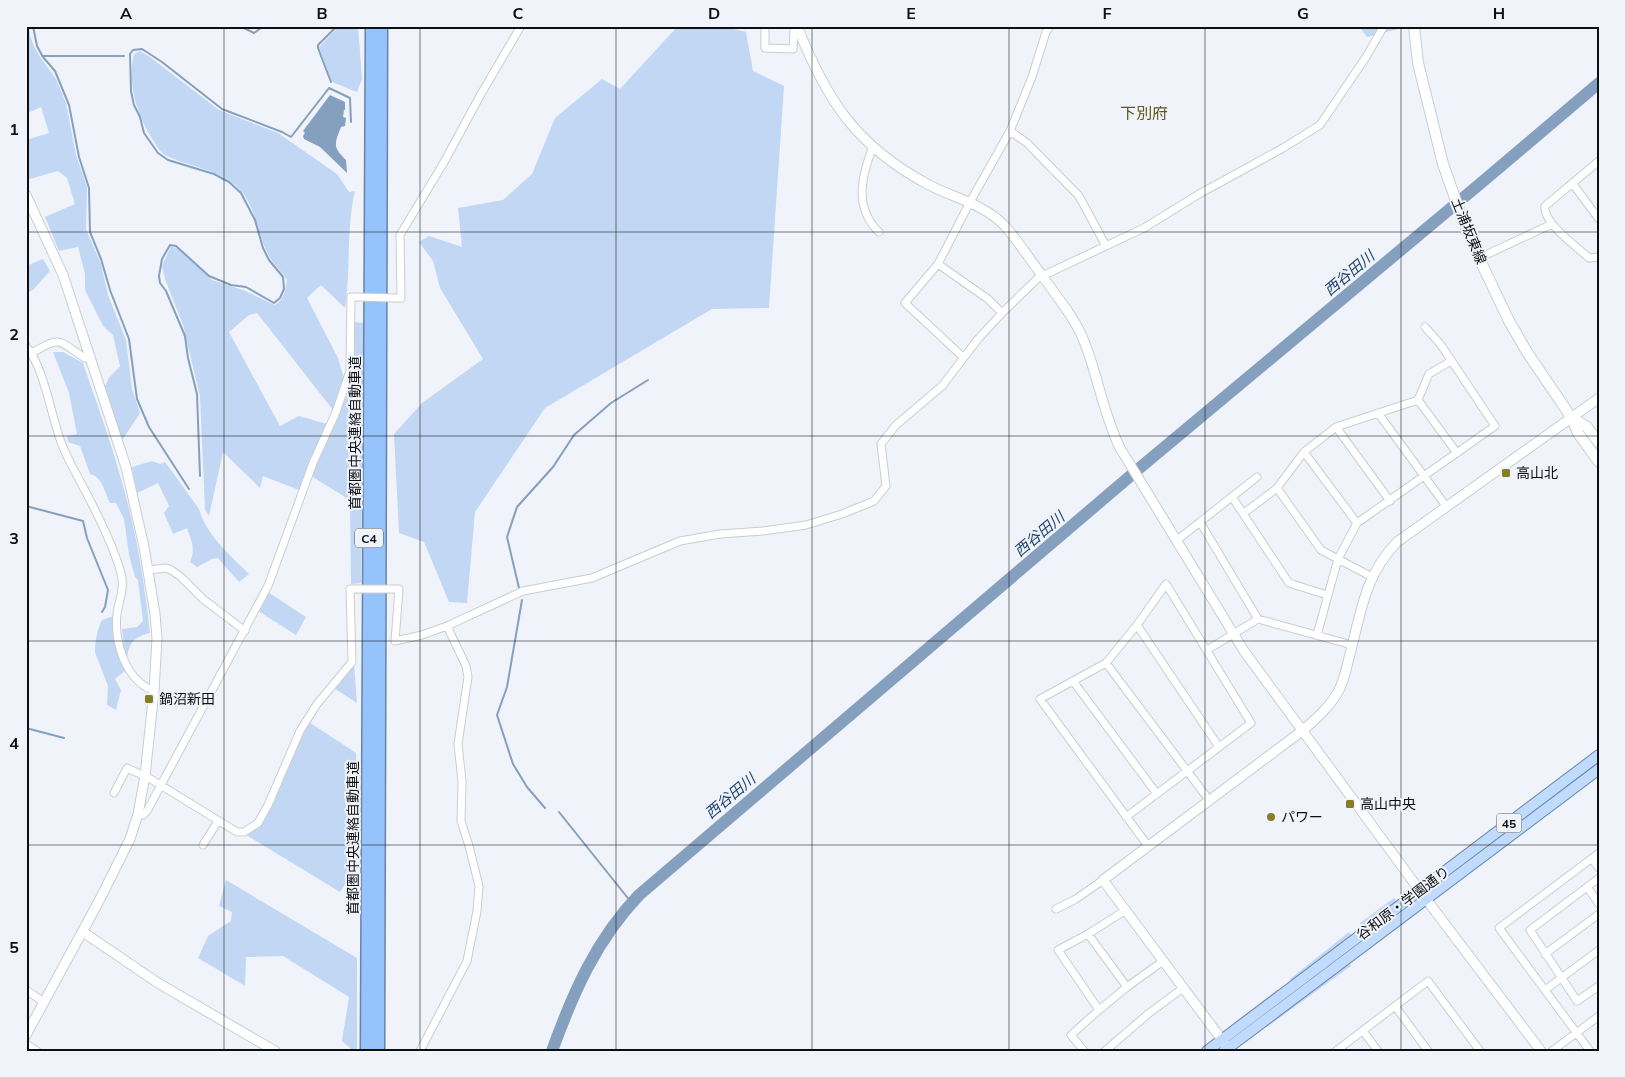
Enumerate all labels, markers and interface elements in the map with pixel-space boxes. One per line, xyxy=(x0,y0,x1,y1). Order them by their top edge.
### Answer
text: A xyxy=(120,3,132,23)
text: B xyxy=(316,3,328,23)
text: C xyxy=(513,3,524,23)
text: D xyxy=(708,3,720,23)
text: E xyxy=(906,3,916,23)
text: F xyxy=(1102,3,1112,23)
text: G xyxy=(1297,3,1309,23)
text: H xyxy=(1493,3,1505,23)
district label: 下別府 xyxy=(1120,103,1168,123)
text: 1 xyxy=(9,119,19,139)
street label: 土浦坂東線 xyxy=(1448,195,1490,267)
water label: 西谷田川 xyxy=(1320,245,1380,300)
text: 2 xyxy=(9,324,19,344)
street label: 首都圏中央連絡自動車道 xyxy=(346,356,364,510)
place label: 高山北 xyxy=(1516,464,1558,482)
marker: 高山北 xyxy=(1500,467,1512,479)
water label: 西谷田川 xyxy=(1010,506,1070,561)
text: 3 xyxy=(9,528,19,548)
road number: C4 xyxy=(355,528,383,548)
place label: 鍋沼新田 xyxy=(159,690,215,708)
marker: 鍋沼新田 xyxy=(143,693,155,705)
text: 4 xyxy=(9,733,19,753)
street label: 首都圏中央連絡自動車道 xyxy=(344,761,362,915)
water label: 西谷田川 xyxy=(701,768,761,823)
place label: 高山中央 xyxy=(1360,795,1416,813)
marker: 高山中央 xyxy=(1344,798,1356,810)
place label: パワー xyxy=(1281,808,1323,826)
marker: パワー xyxy=(1265,811,1277,823)
road number: 45 xyxy=(1496,814,1522,832)
street label: 谷和原・学園通り xyxy=(1353,862,1453,944)
text: 5 xyxy=(9,937,19,957)

